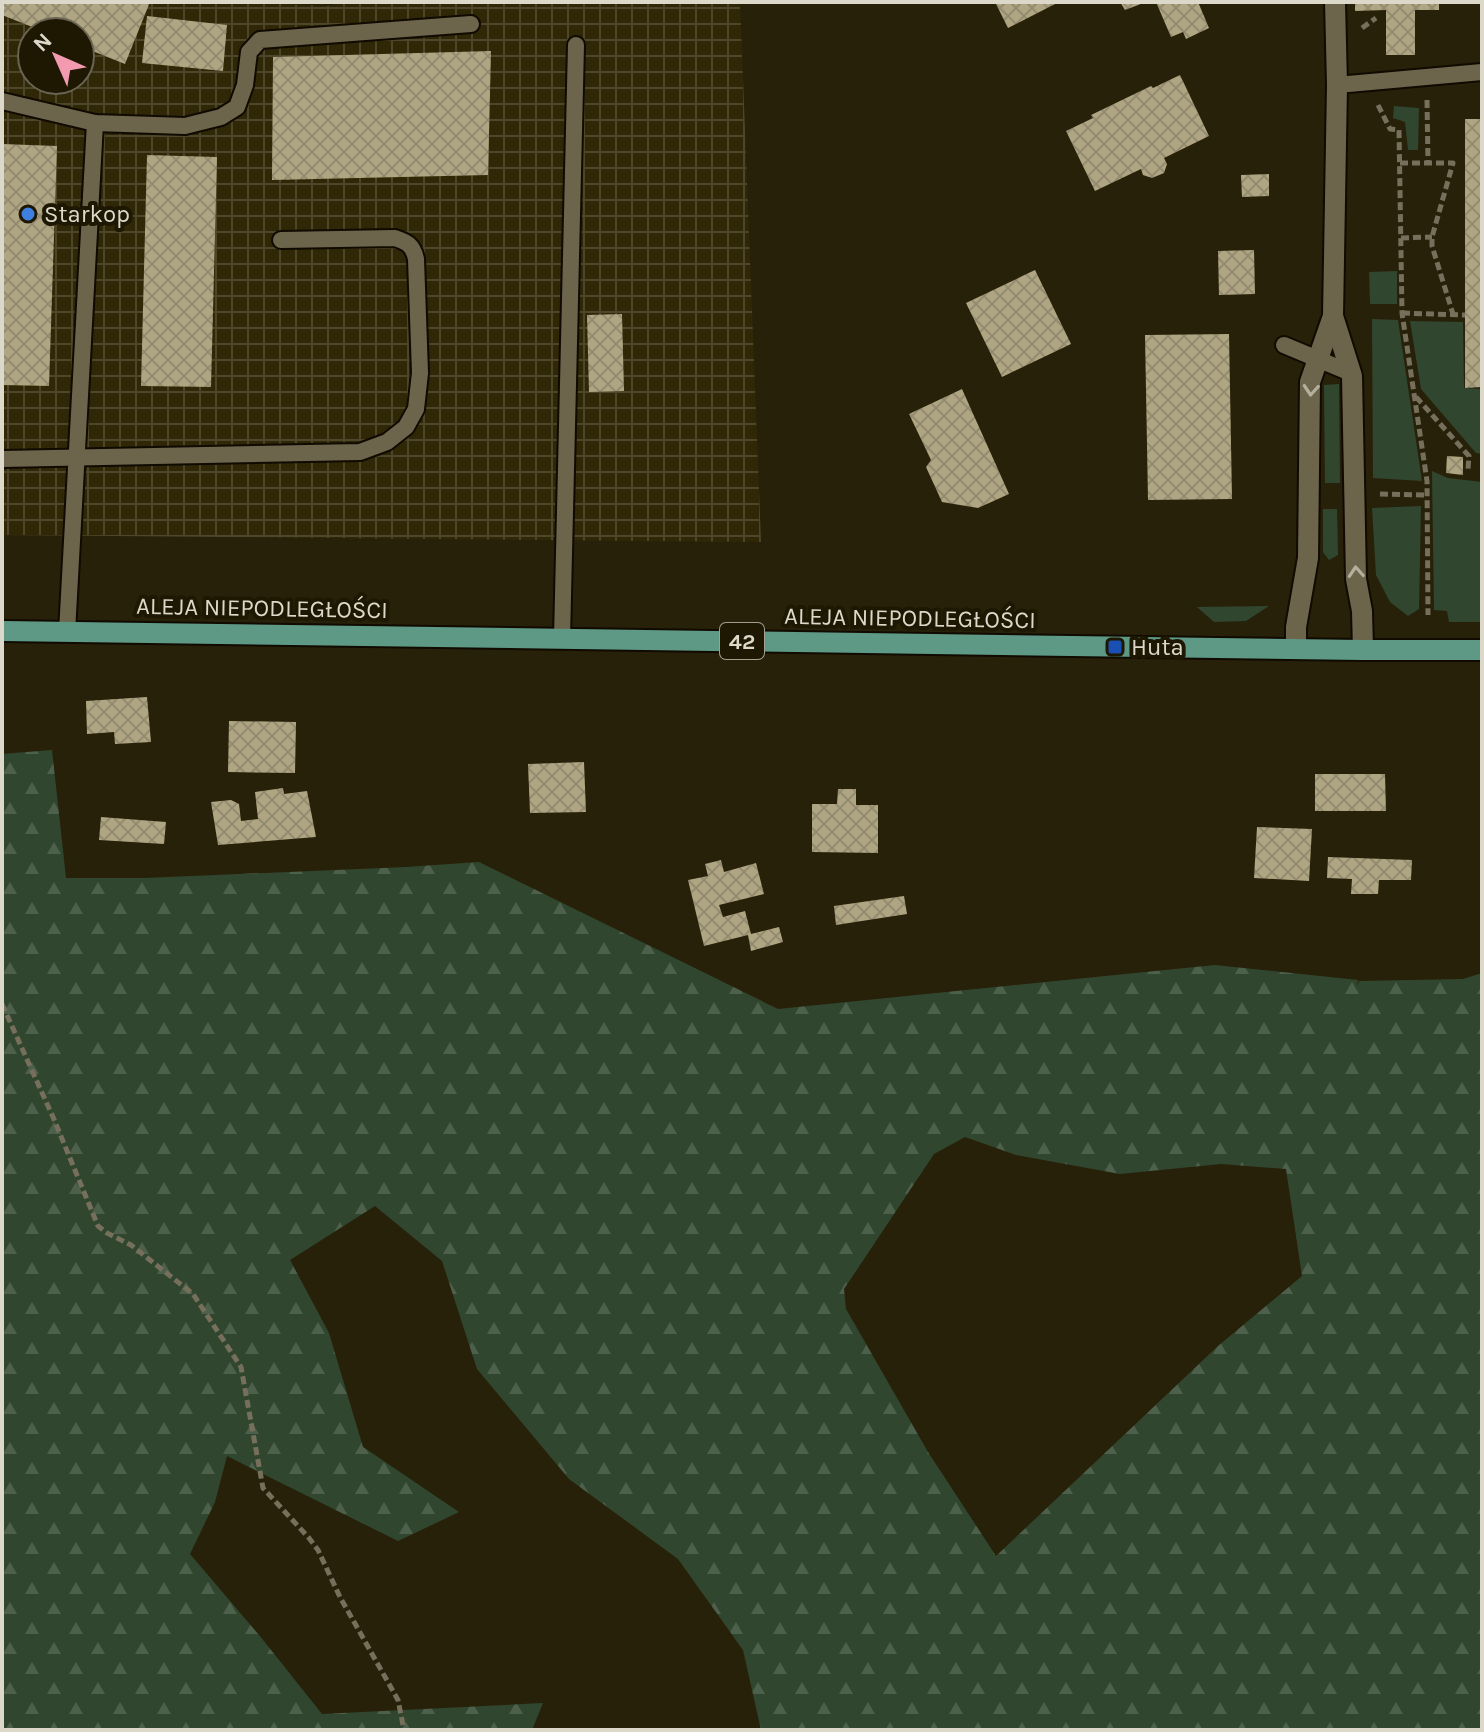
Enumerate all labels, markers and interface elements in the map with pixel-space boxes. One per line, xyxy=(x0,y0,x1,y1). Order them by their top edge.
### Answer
north arrow xyxy=(16,16,96,96)
text: N xyxy=(28,28,57,57)
place label: Starkop xyxy=(44,200,130,228)
marker: Starkop xyxy=(19,205,37,223)
one-way arrow xyxy=(1303,384,1320,397)
one-way arrow xyxy=(1348,565,1365,578)
street label: ALEJA NIEPODLEGŁOŚCI xyxy=(136,592,388,624)
street label: ALEJA NIEPODLEGŁOŚCI xyxy=(784,602,1036,634)
road number: 42 xyxy=(720,623,764,659)
place label: Huta xyxy=(1131,633,1184,661)
marker: Huta xyxy=(1106,638,1124,656)

